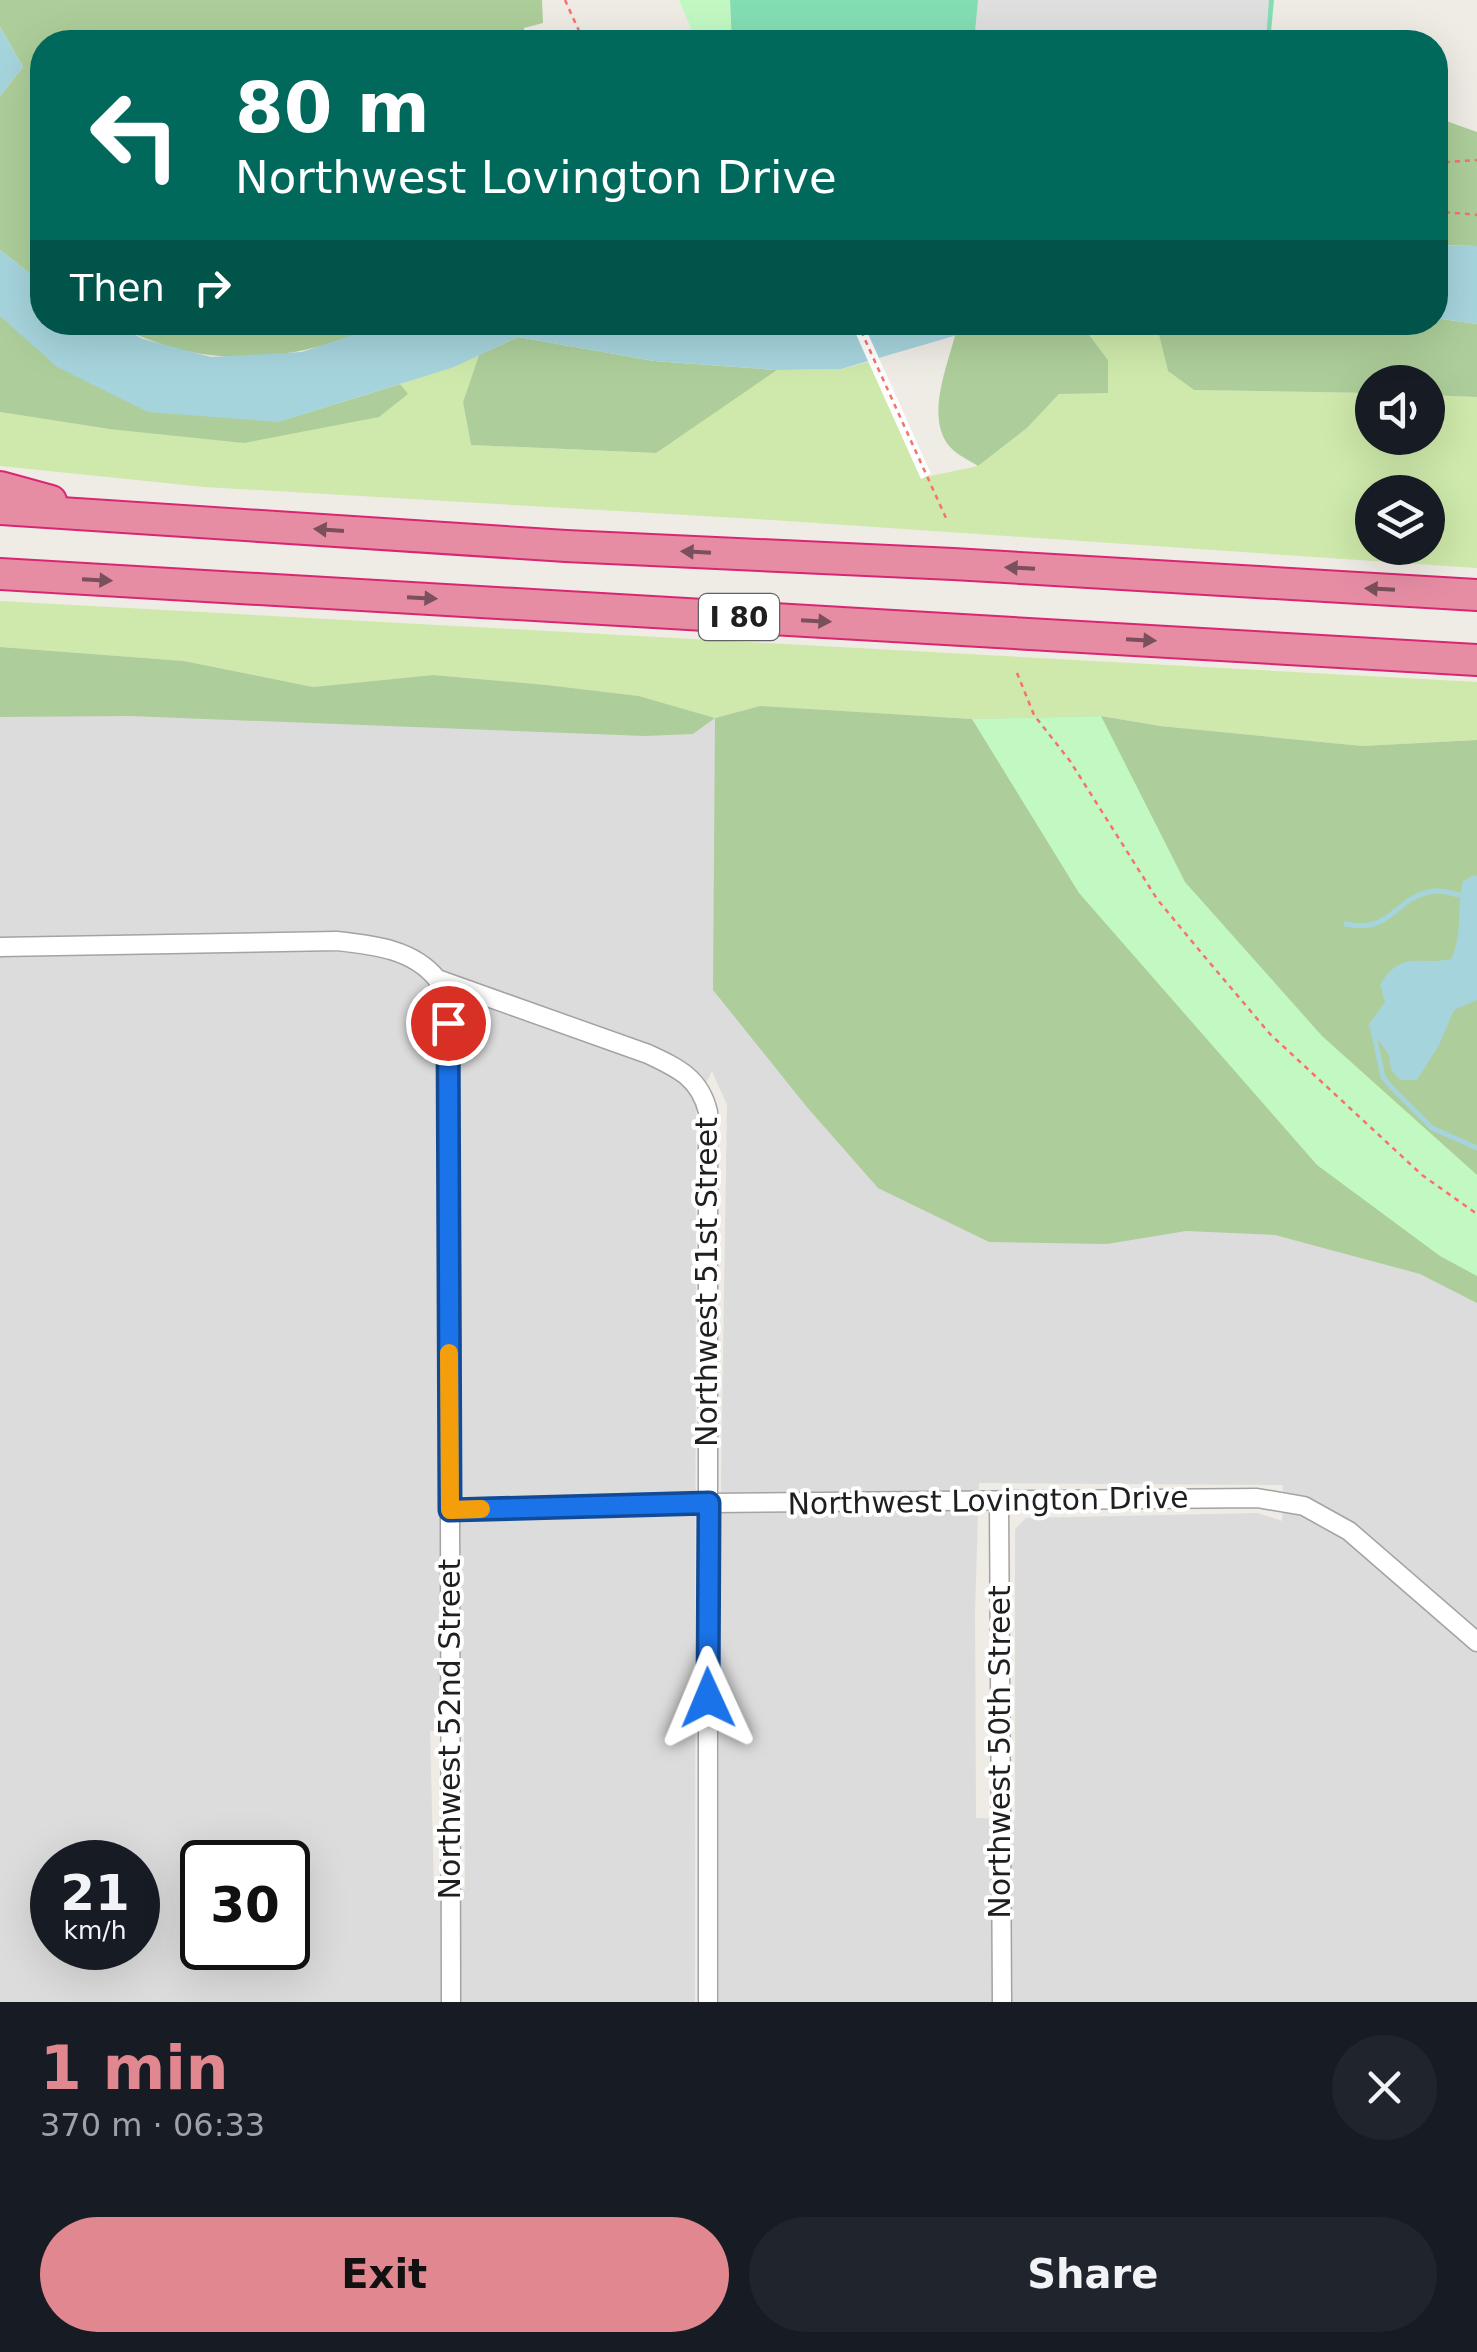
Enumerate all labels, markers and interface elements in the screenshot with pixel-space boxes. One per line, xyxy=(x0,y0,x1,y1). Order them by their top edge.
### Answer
text: 80 m xyxy=(235,67,430,149)
icon: left xyxy=(70,70,200,200)
text: Northwest Lovington Drive xyxy=(235,151,837,204)
icon: right xyxy=(185,260,240,315)
text: Then xyxy=(70,266,165,310)
map controls xyxy=(1355,365,1445,565)
button: sound xyxy=(1355,365,1445,455)
button: layers xyxy=(1355,475,1445,565)
one-way arrow xyxy=(312,522,344,538)
one-way arrow xyxy=(679,544,711,560)
one-way arrow xyxy=(1004,560,1036,576)
one-way arrow xyxy=(82,572,114,588)
one-way arrow xyxy=(1363,581,1395,597)
one-way arrow xyxy=(406,590,438,606)
road number: I 80 xyxy=(699,594,779,640)
one-way arrow xyxy=(801,613,833,629)
one-way arrow xyxy=(1125,632,1157,648)
pin xyxy=(406,981,491,1066)
icon: arrive xyxy=(421,996,476,1051)
street label: Northwest 51st Street xyxy=(689,1117,724,1447)
street label: Northwest Lovington Drive xyxy=(787,1480,1189,1521)
street label: Northwest 52nd Street xyxy=(432,1558,467,1899)
street label: Northwest 50th Street xyxy=(982,1585,1017,1919)
position arrow xyxy=(656,1646,760,1750)
speed limit sign: 30 xyxy=(180,1840,310,1970)
text: 21 xyxy=(60,1864,130,1922)
text: km/h xyxy=(63,1916,127,1945)
text: 1 min xyxy=(40,2033,228,2103)
button: close xyxy=(1332,2035,1437,2140)
text: 370 m · 06:33 xyxy=(40,2106,265,2144)
button: Exit xyxy=(40,2217,729,2332)
button: Share xyxy=(749,2217,1437,2332)

